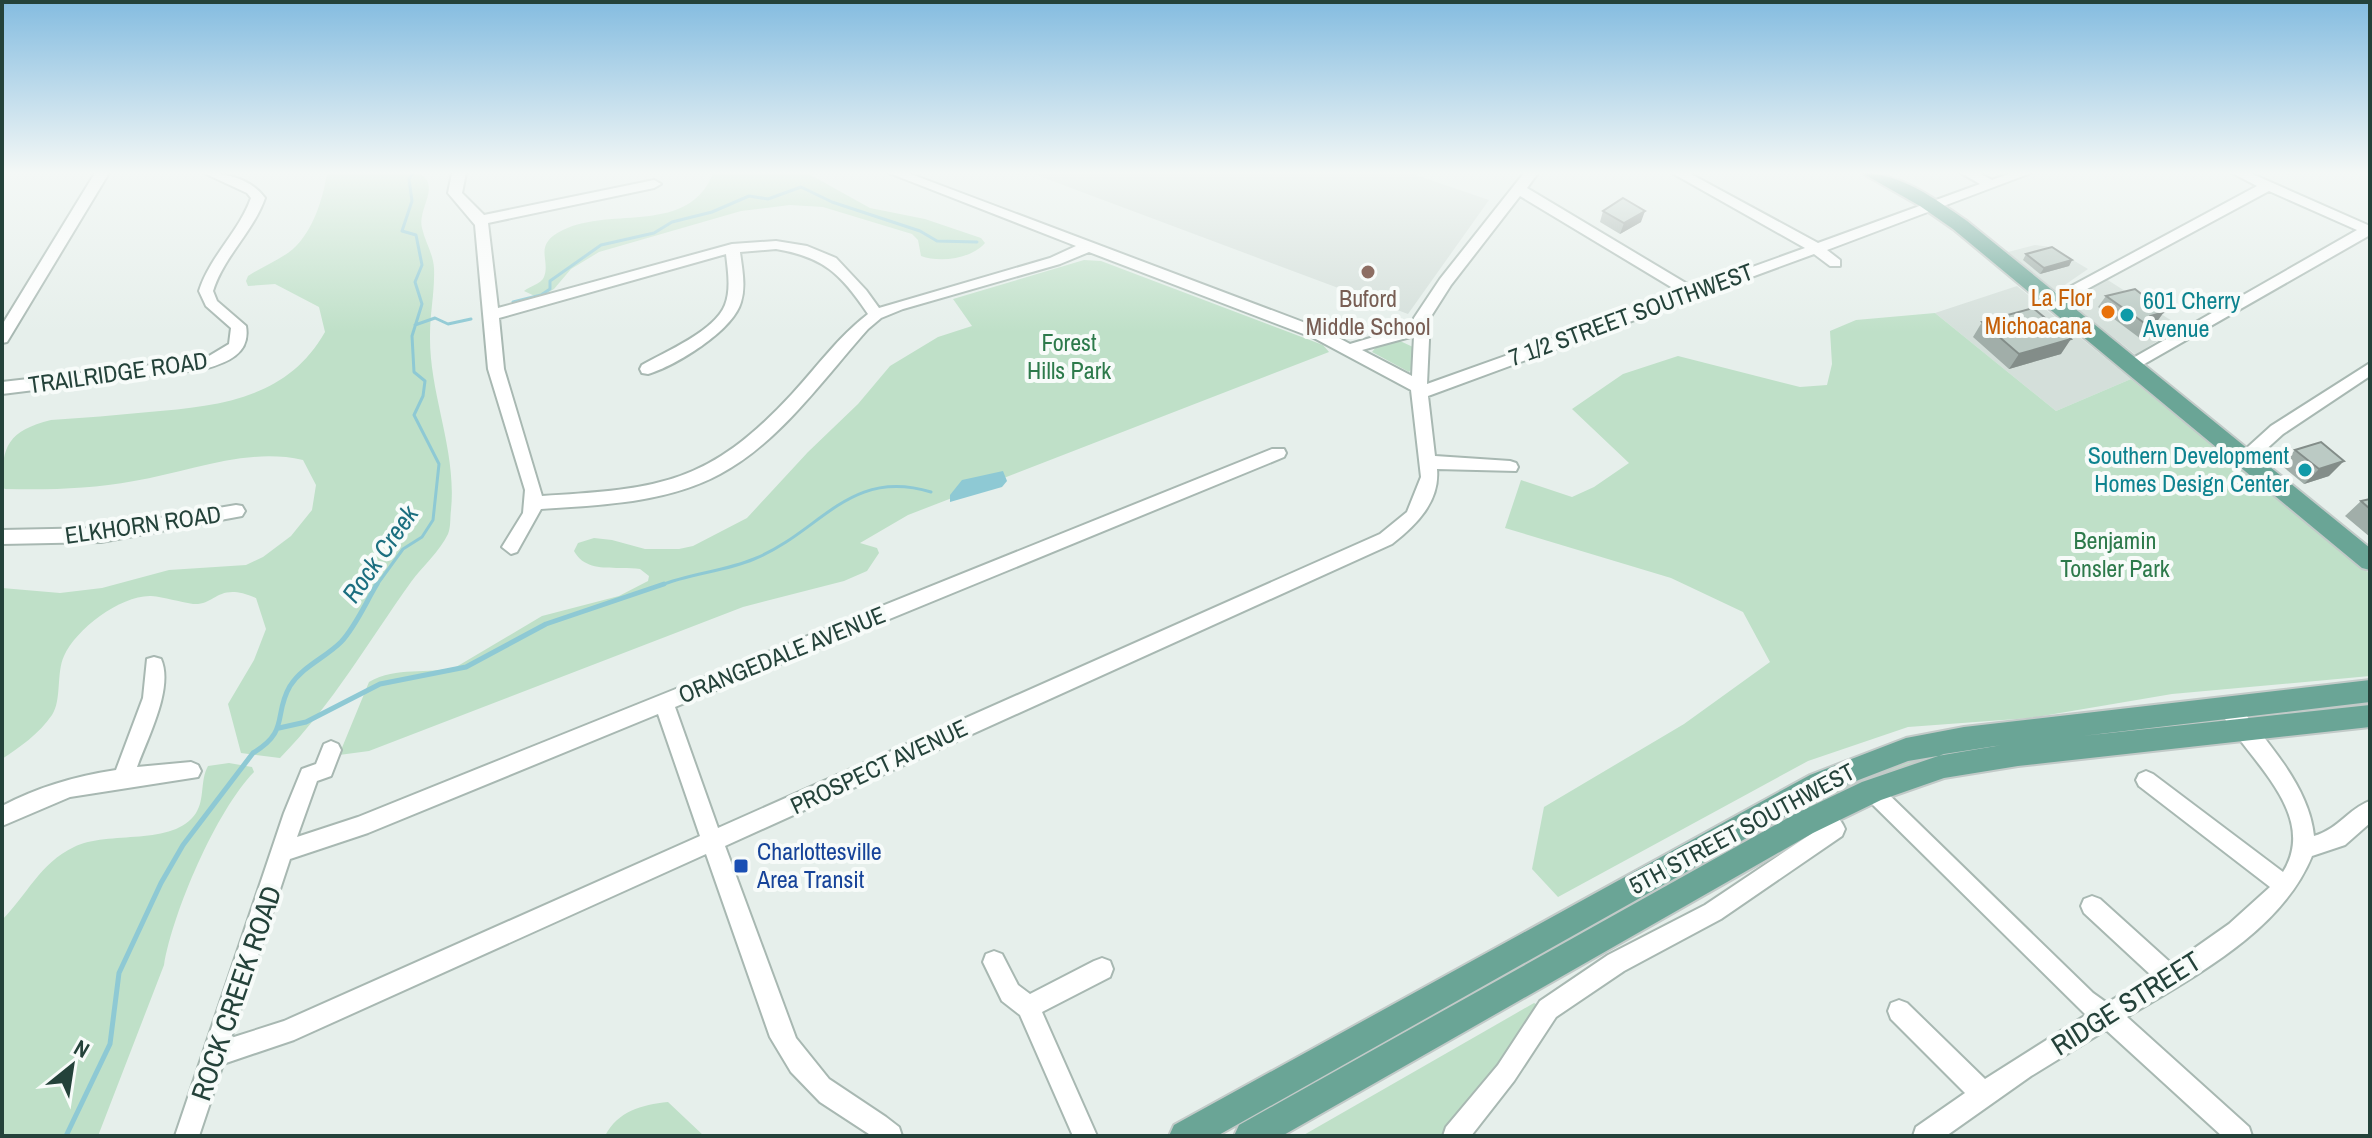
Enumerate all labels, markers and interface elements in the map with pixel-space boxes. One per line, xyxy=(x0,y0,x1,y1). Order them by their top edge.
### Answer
street label: 7 1/2 STREET SOUTHWEST xyxy=(1504,255,1757,373)
marker: Buford Middle School xyxy=(1359,263,1377,281)
place label: La Flor Michoacana xyxy=(1985,281,2092,341)
place label: Buford Middle School xyxy=(1306,282,1430,342)
place label: 601 Cherry Avenue xyxy=(2142,284,2241,344)
marker: La Flor Michoacana xyxy=(2099,303,2117,321)
marker: 601 Cherry Avenue xyxy=(2118,306,2136,324)
park label: Forest Hills Park xyxy=(1027,326,1111,386)
street label: TRAILRIDGE ROAD xyxy=(26,344,209,400)
place label: Southern Development Homes Design Center xyxy=(2088,439,2290,499)
marker: Southern Development Homes Design Center xyxy=(2296,461,2314,479)
street label: ELKHORN ROAD xyxy=(63,497,223,551)
water label: Rock Creek xyxy=(333,497,427,609)
park label: Benjamin Tonsler Park xyxy=(2060,524,2170,584)
street label: ORANGEDALE AVENUE xyxy=(673,598,890,710)
street label: PROSPECT AVENUE xyxy=(785,711,972,821)
street label: 5TH STREET SOUTHWEST xyxy=(1623,755,1860,901)
place label: Charlottesville Area Transit xyxy=(756,835,882,895)
marker: Charlottesville Area Transit xyxy=(732,857,750,875)
street label: ROCK CREEK ROAD xyxy=(181,881,291,1105)
street label: RIDGE STREET xyxy=(2044,942,2208,1064)
north arrow xyxy=(32,1026,112,1106)
text: N xyxy=(69,1032,95,1065)

